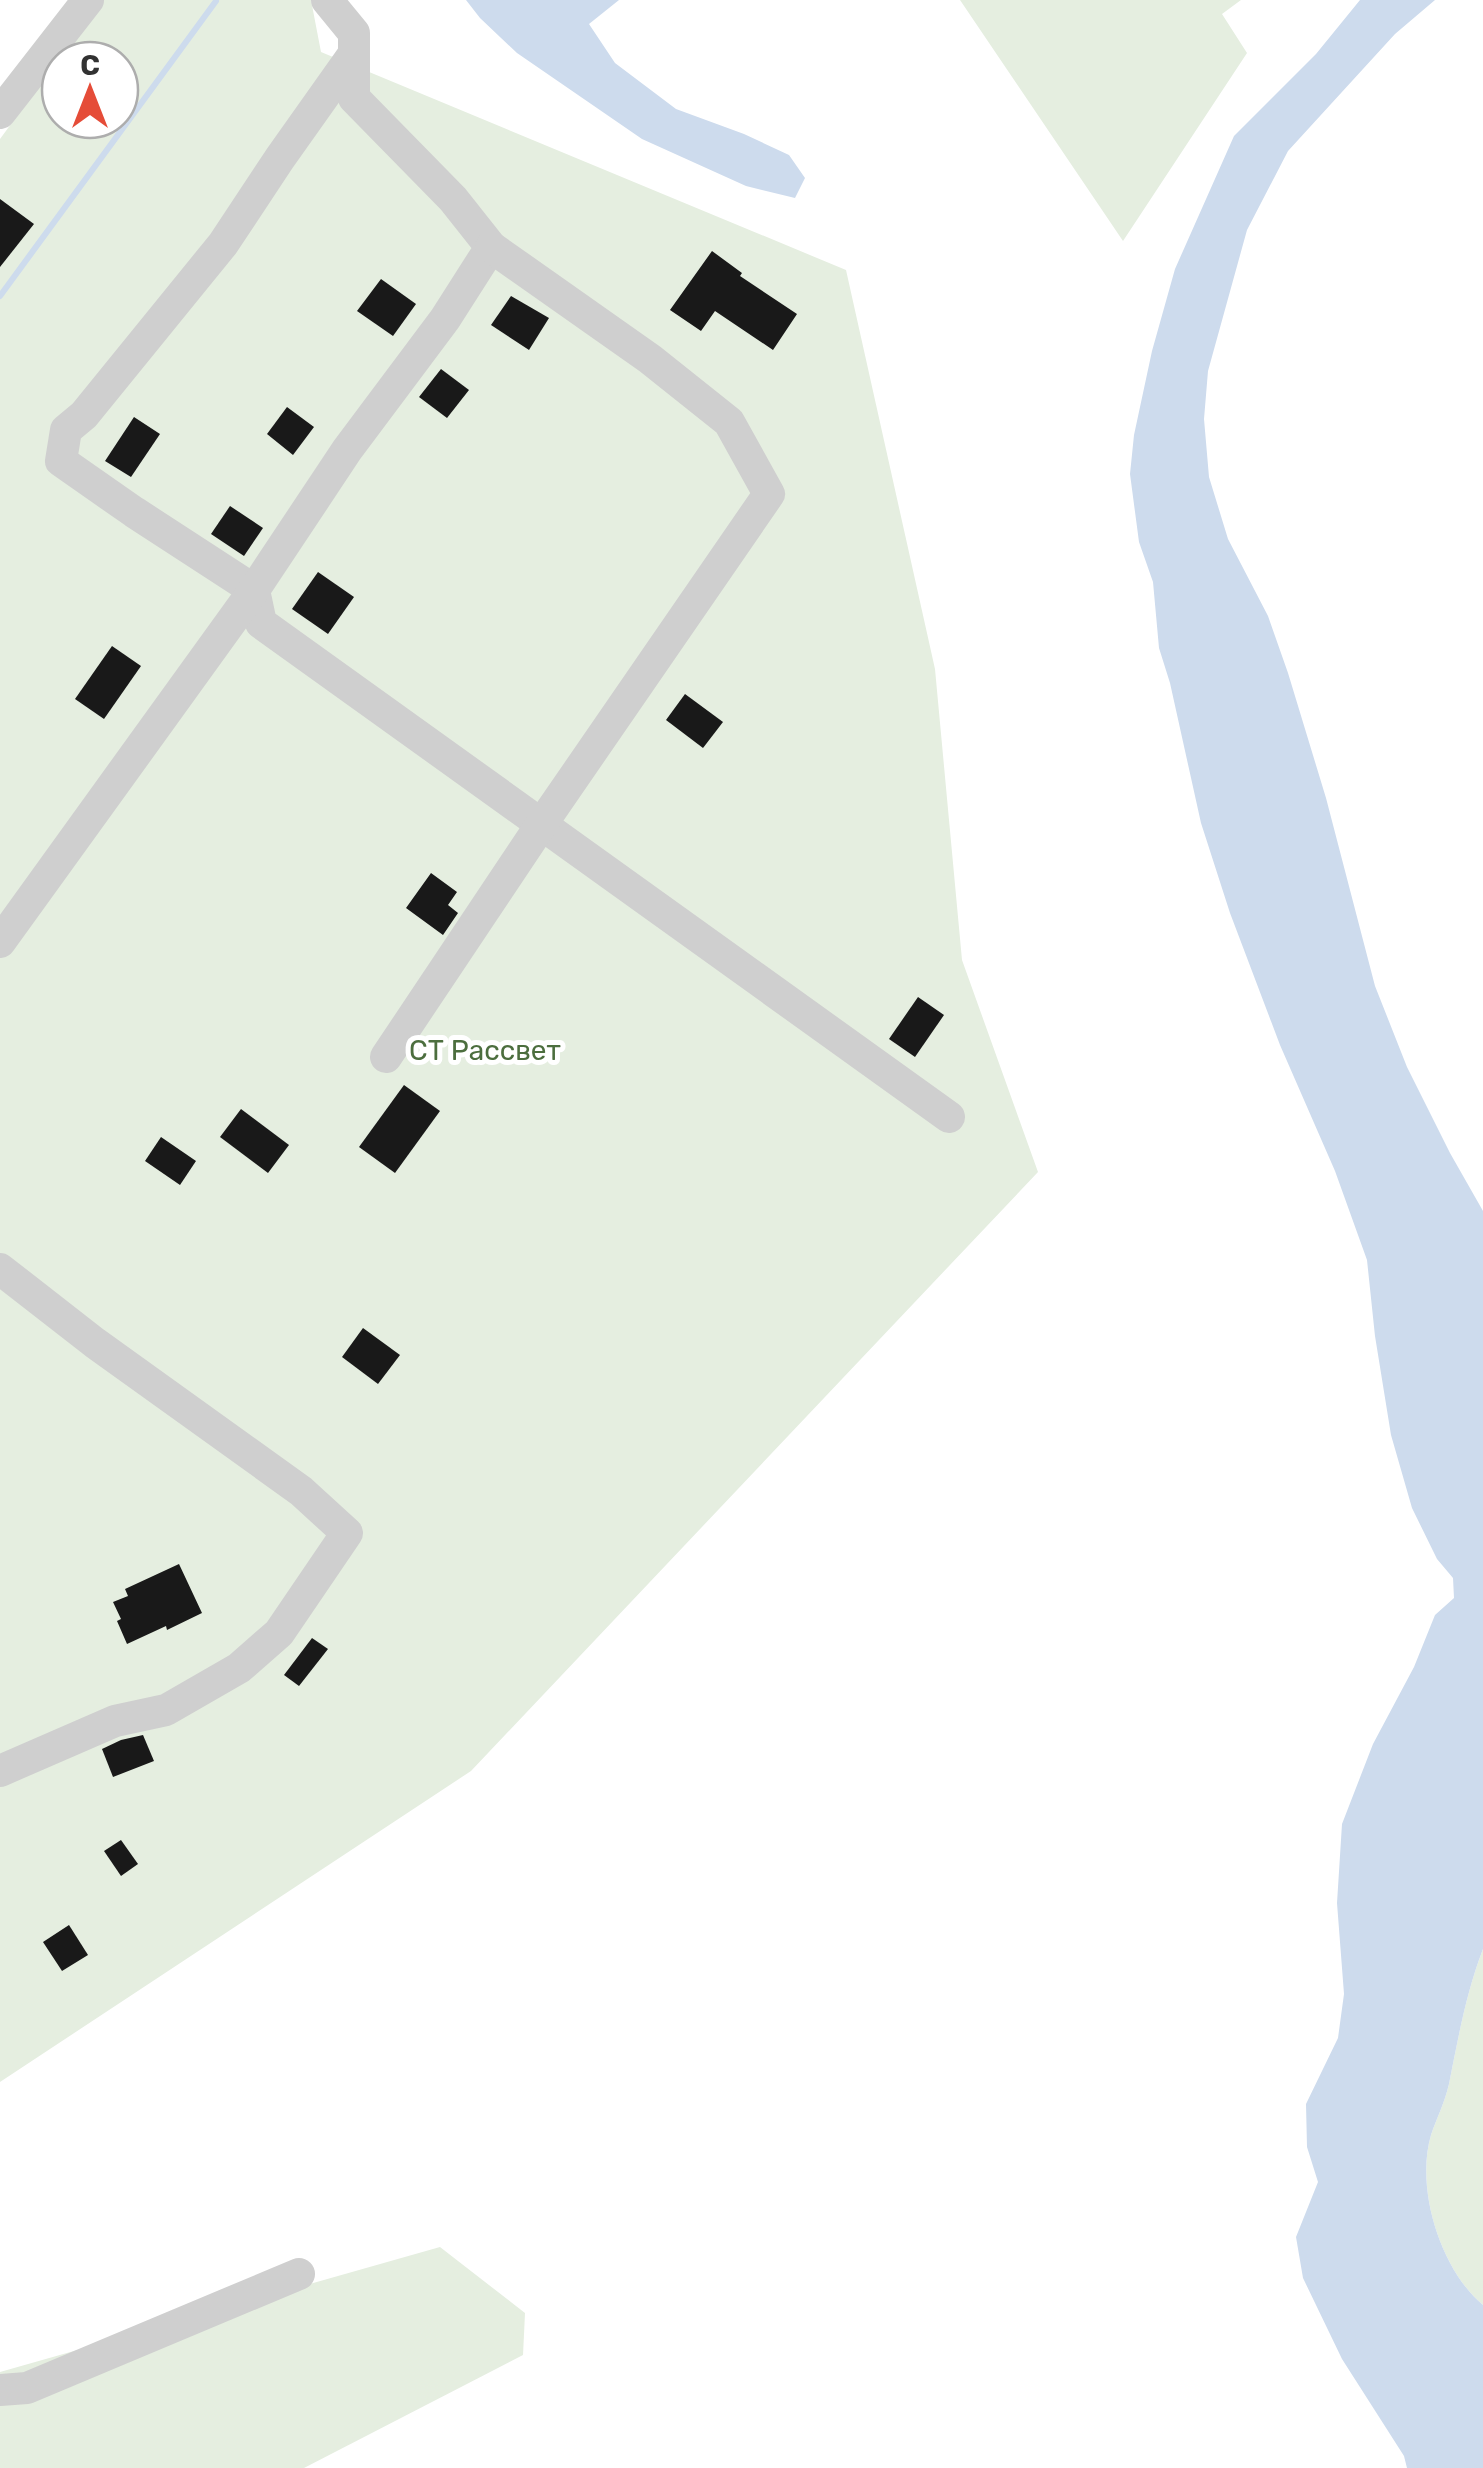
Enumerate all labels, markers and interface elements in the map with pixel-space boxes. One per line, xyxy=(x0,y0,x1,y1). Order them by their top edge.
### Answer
north arrow xyxy=(40,40,140,140)
text: С xyxy=(80,49,100,82)
park label: СТ Рассвет xyxy=(409,1034,561,1067)

